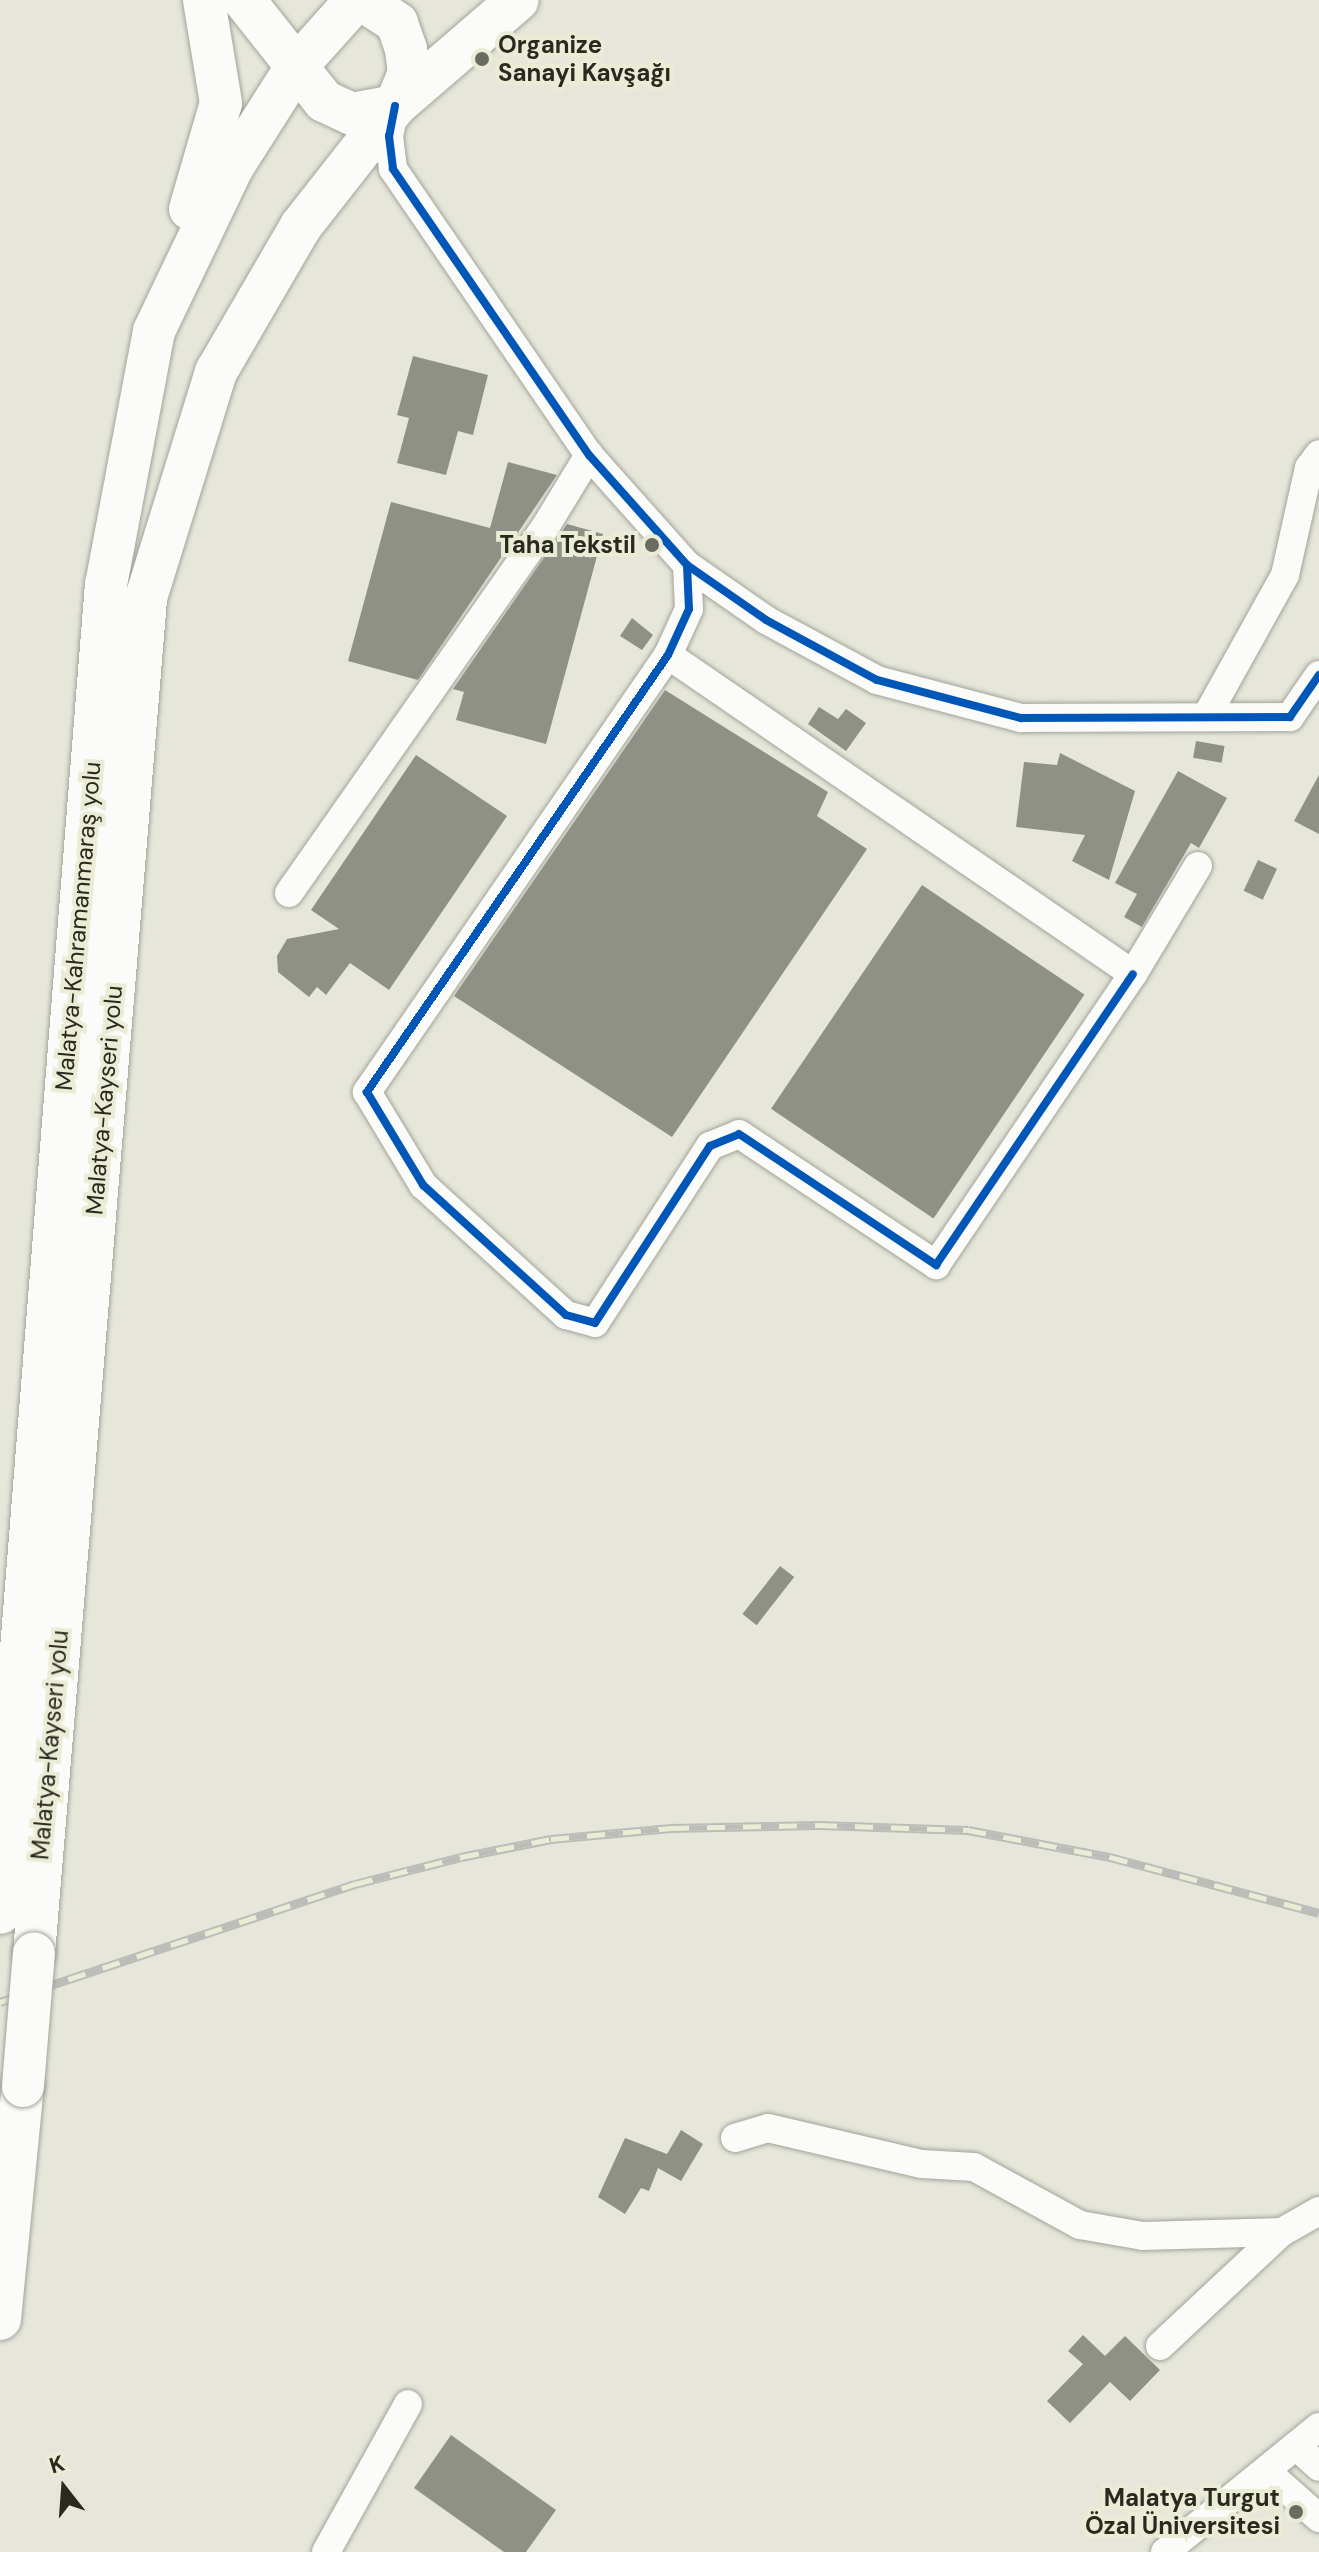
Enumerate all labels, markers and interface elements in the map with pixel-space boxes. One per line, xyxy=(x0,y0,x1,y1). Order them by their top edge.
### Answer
place label: Organize Sanayi Kavşağı xyxy=(498,31,671,87)
marker: Organize Sanayi Kavşağı xyxy=(473,50,491,68)
place label: Taha Tekstil xyxy=(499,531,636,559)
marker: Taha Tekstil xyxy=(643,536,661,554)
street label: Malatya-Kahramanmaraş yolu xyxy=(49,760,107,1092)
street label: Malatya-Kayseri yolu xyxy=(80,984,128,1216)
street label: Malatya-Kayseri yolu xyxy=(26,1629,74,1861)
north arrow xyxy=(24,2448,104,2528)
text: K xyxy=(46,2449,68,2481)
place label: Malatya Turgut Özal Üniversitesi xyxy=(1085,2484,1280,2540)
marker: Malatya Turgut Özal Üniversitesi xyxy=(1287,2503,1305,2521)

